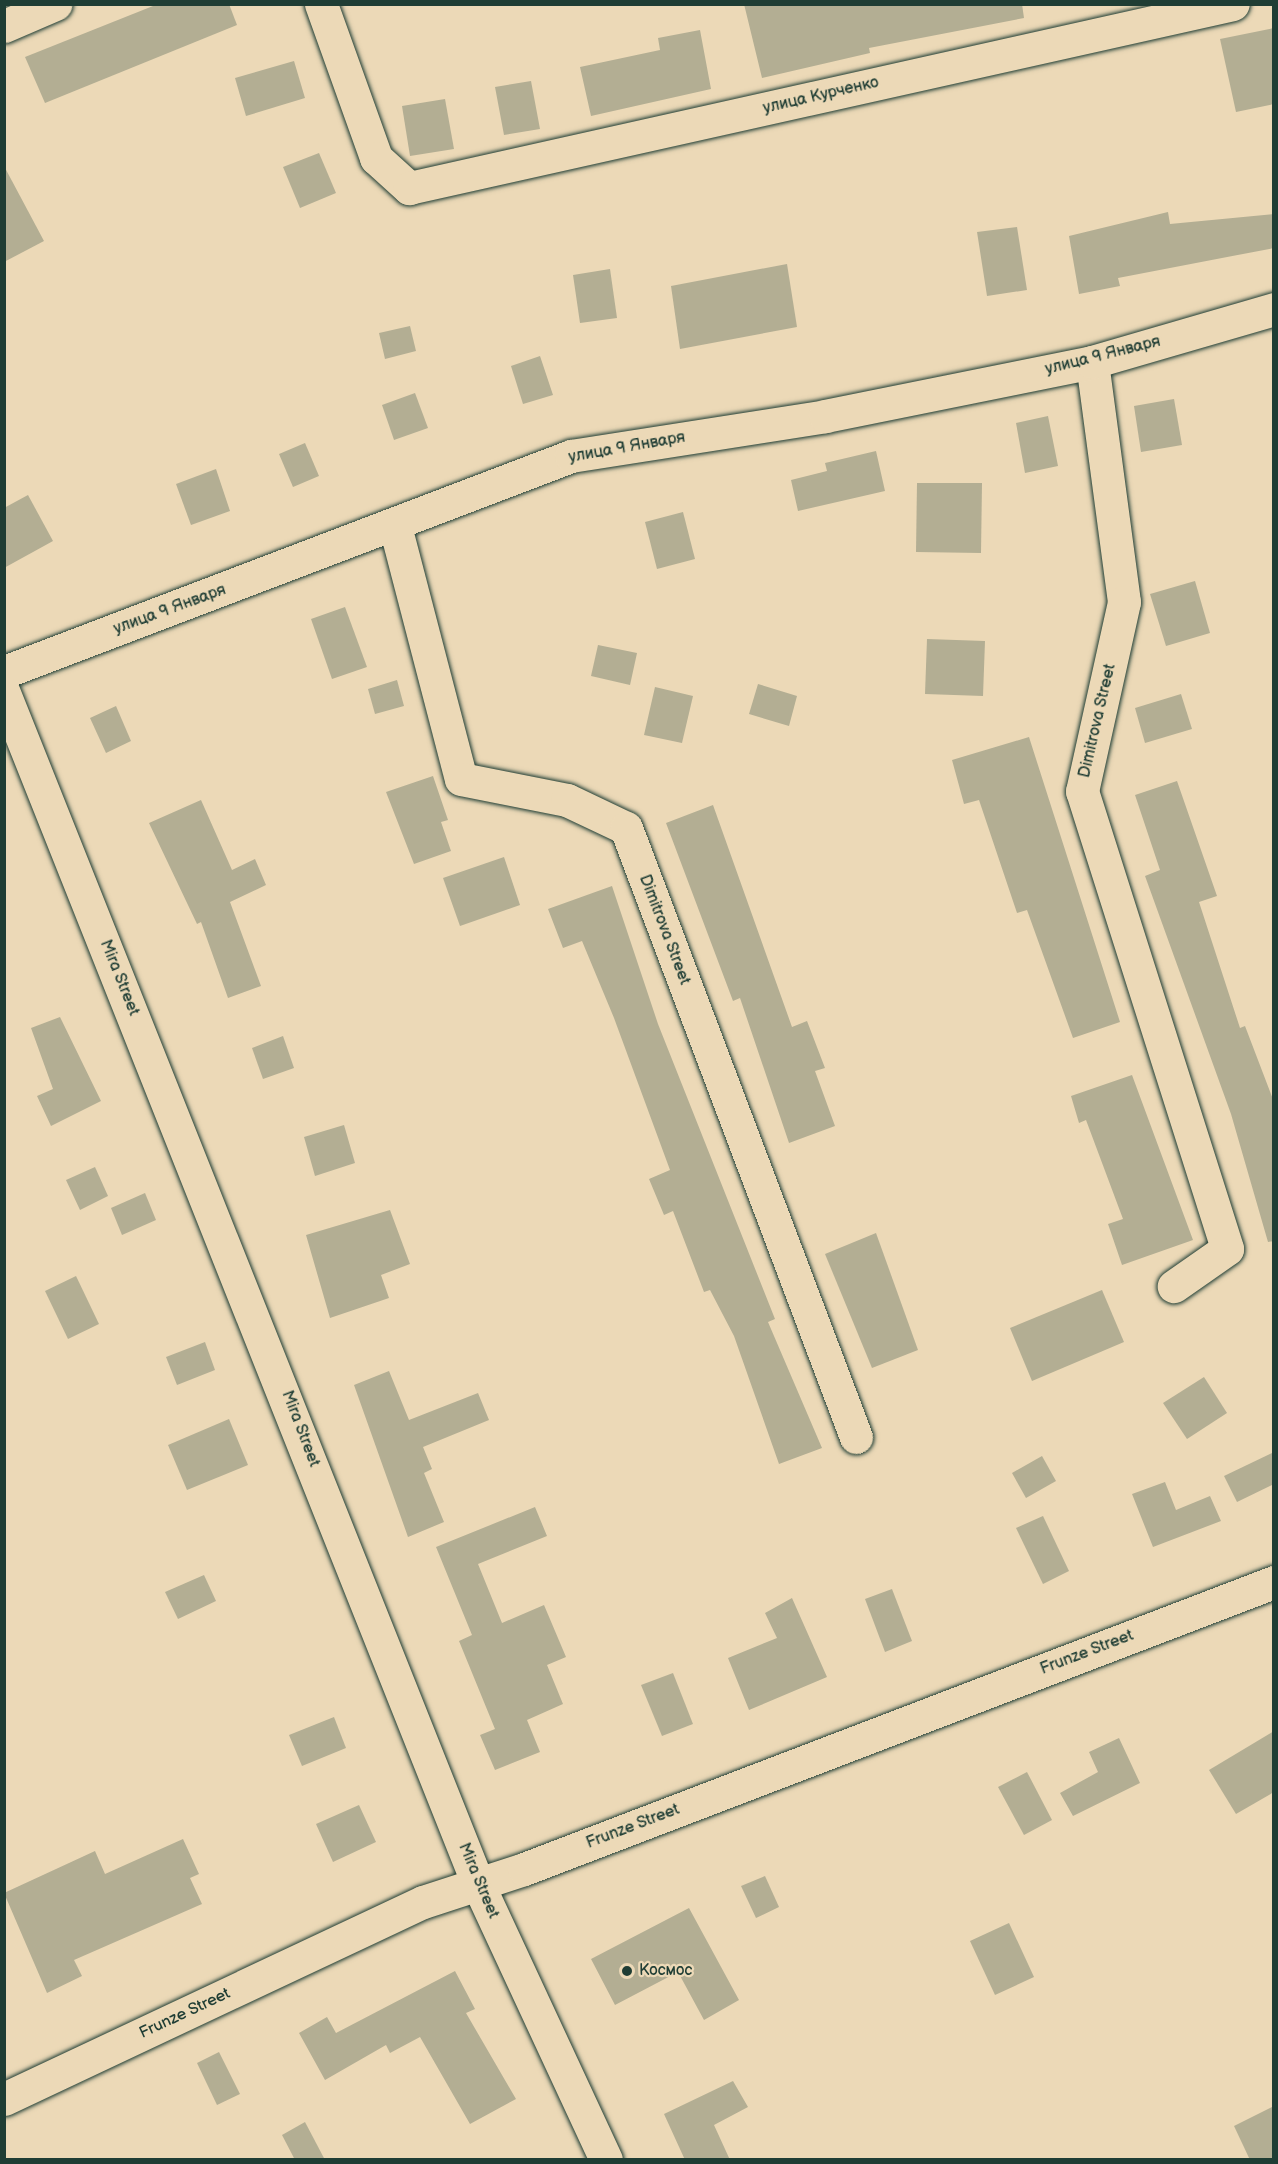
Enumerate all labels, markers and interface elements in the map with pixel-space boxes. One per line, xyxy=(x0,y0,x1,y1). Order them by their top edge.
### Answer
street label: улица Курченко xyxy=(761,73,881,119)
street label: улица 9 Января xyxy=(1043,332,1163,380)
street label: улица 9 Января xyxy=(567,428,687,468)
street label: улица 9 Января xyxy=(111,581,229,639)
street label: Dimitrova Street xyxy=(1076,662,1120,780)
street label: Dimitrova Street xyxy=(634,872,694,988)
street label: Mira Street xyxy=(95,937,143,1019)
street label: Mira Street xyxy=(277,1388,323,1470)
street label: Frunze Street xyxy=(1038,1626,1136,1680)
street label: Frunze Street xyxy=(584,1800,682,1854)
street label: Mira Street xyxy=(453,1840,503,1922)
place label: Космос xyxy=(639,1961,692,1981)
marker: Космос xyxy=(620,1964,634,1978)
street label: Frunze Street xyxy=(136,1985,234,2043)

